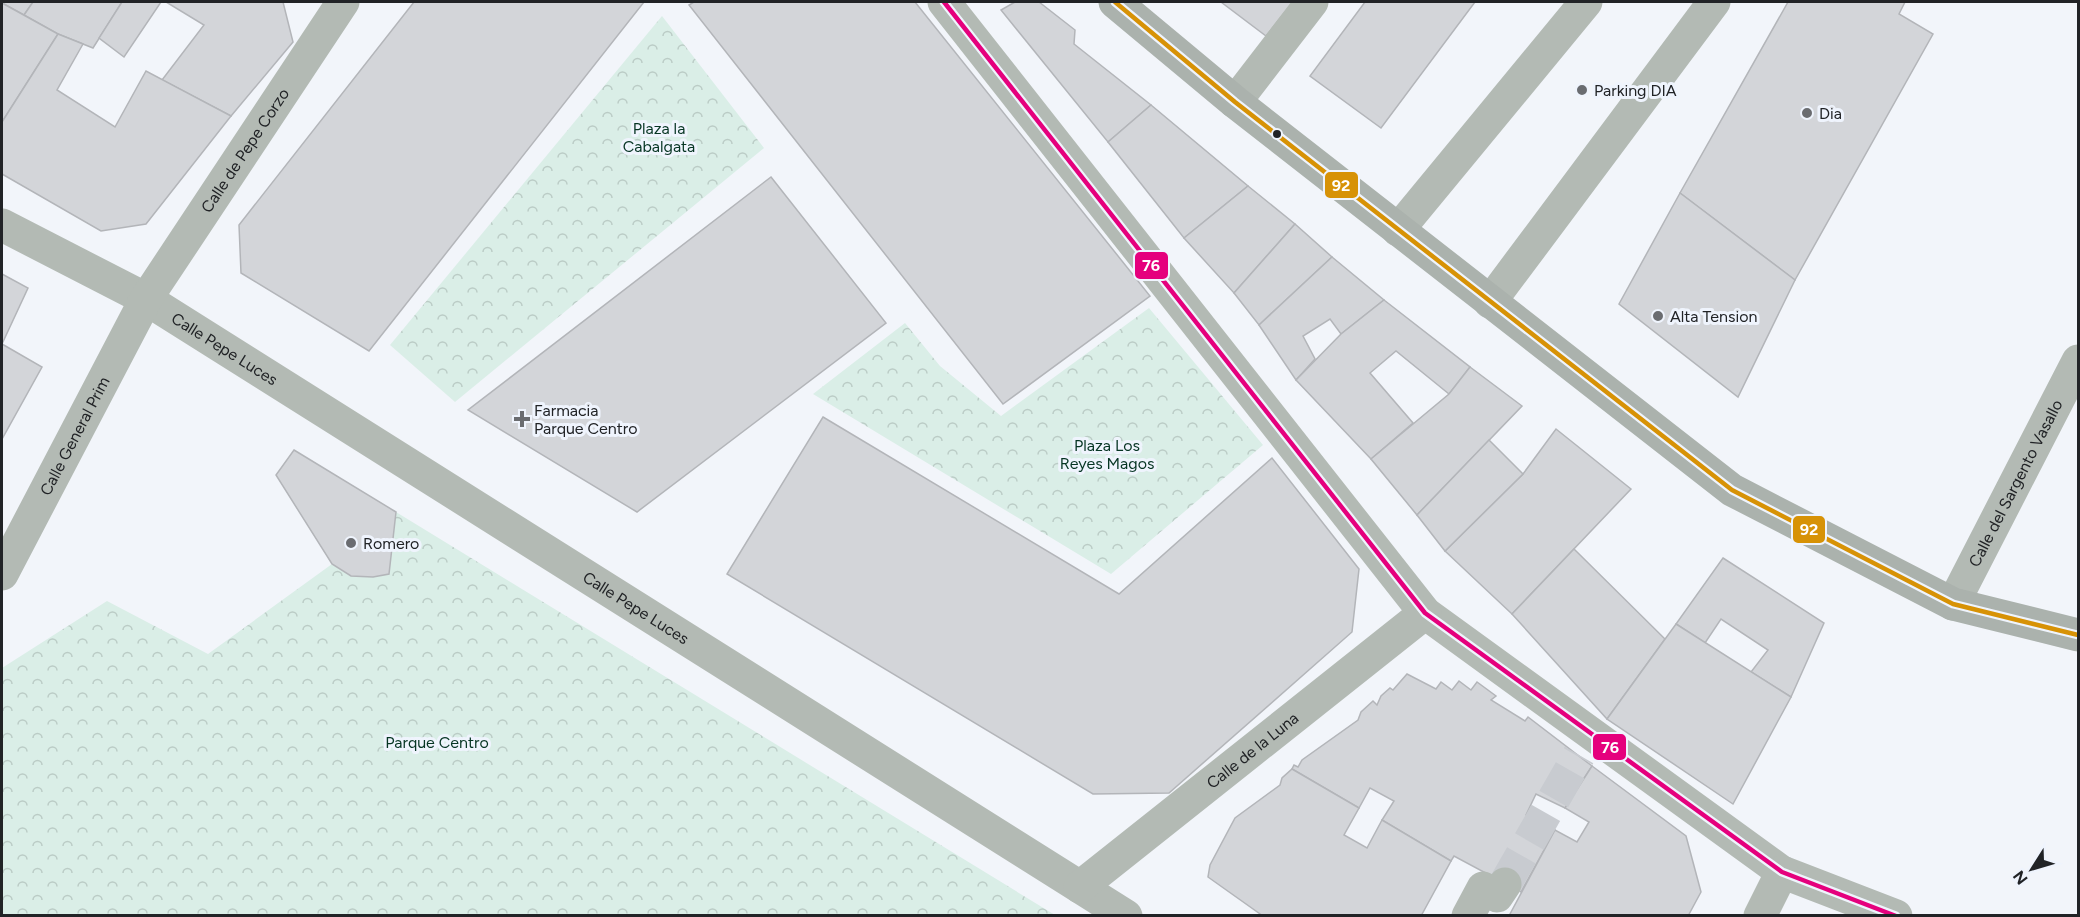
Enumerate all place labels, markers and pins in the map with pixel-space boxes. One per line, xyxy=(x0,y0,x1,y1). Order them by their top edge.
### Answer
place label: Parking DIA xyxy=(1594,81,1677,100)
marker: Parking DIA xyxy=(1575,83,1589,97)
place label: Dia xyxy=(1819,104,1842,123)
marker: Dia xyxy=(1800,106,1814,120)
unlabelled marker xyxy=(1271,128,1283,140)
place label: Alta Tension xyxy=(1670,307,1757,326)
marker: Alta Tension xyxy=(1651,309,1665,323)
place label: Farmacia Parque Centro xyxy=(534,401,637,438)
marker: Farmacia Parque Centro xyxy=(515,412,529,426)
place label: Romero xyxy=(363,534,419,553)
marker: Romero xyxy=(344,536,358,550)

